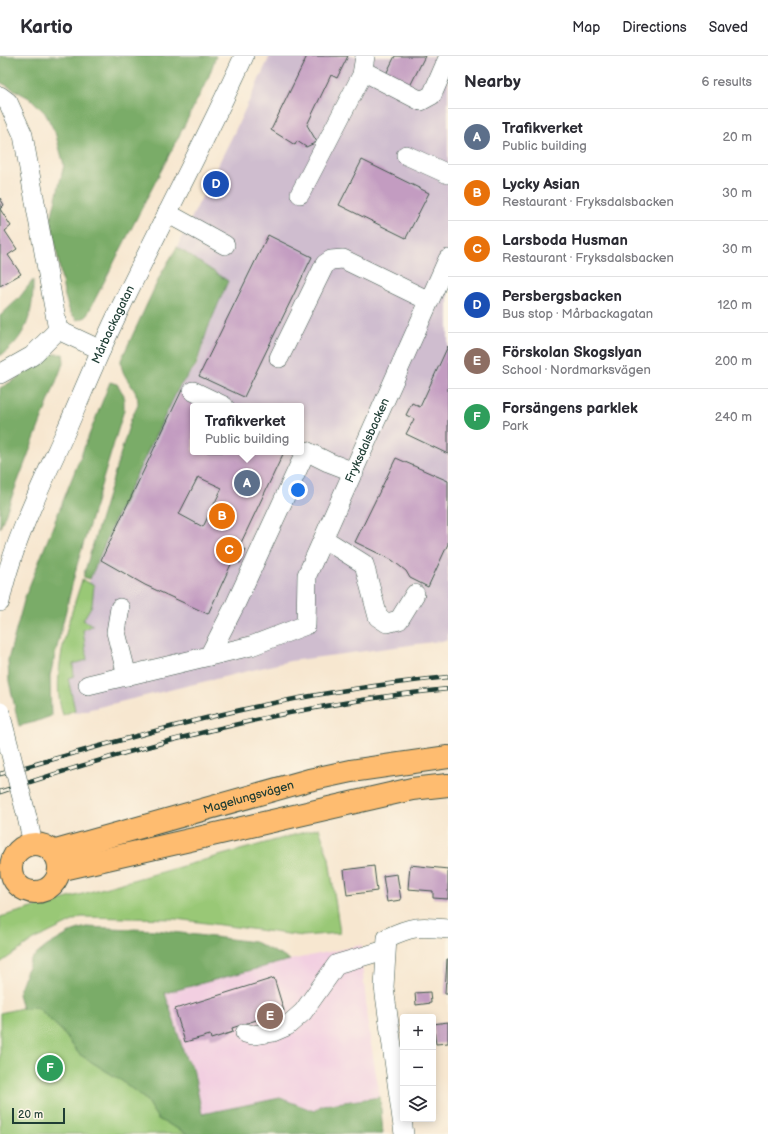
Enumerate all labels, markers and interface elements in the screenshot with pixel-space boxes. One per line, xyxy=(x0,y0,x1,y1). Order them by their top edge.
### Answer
text: Kartio xyxy=(20,16,73,39)
text: Map xyxy=(572,19,600,36)
text: Directions xyxy=(622,19,687,36)
text: Saved xyxy=(709,19,748,36)
text: Nearby xyxy=(464,72,521,92)
text: 6 results xyxy=(702,74,752,90)
text: Trafikverket xyxy=(502,119,583,138)
text: A xyxy=(473,129,481,145)
text: 20 m xyxy=(722,129,752,145)
text: Public building xyxy=(502,138,587,154)
pin: D xyxy=(203,169,229,199)
text: Lycky Asian xyxy=(502,175,580,194)
text: B xyxy=(472,185,482,201)
text: 30 m xyxy=(722,185,752,201)
text: Restaurant · Fryksdalsbacken xyxy=(502,194,674,210)
text: Larsboda Husman xyxy=(502,231,628,250)
text: C xyxy=(472,241,482,257)
text: 30 m xyxy=(722,241,752,257)
text: Restaurant · Fryksdalsbacken xyxy=(502,250,674,266)
street label: Mårbackagatan xyxy=(88,283,138,366)
text: Persbergsbacken xyxy=(502,287,622,306)
text: D xyxy=(472,297,482,313)
text: 120 m xyxy=(717,297,752,313)
text: Bus stop · Mårbackagatan xyxy=(502,306,653,322)
text: Förskolan Skogslyan xyxy=(502,343,642,362)
text: E xyxy=(473,353,481,369)
text: 200 m xyxy=(715,353,752,369)
text: School · Nordmarksvägen xyxy=(502,362,651,378)
street label: Fryksdalsbacken xyxy=(342,395,393,485)
text: Forsängens parklek xyxy=(502,399,638,418)
popup xyxy=(190,403,304,455)
text: F xyxy=(473,409,481,425)
text: 240 m xyxy=(715,409,752,425)
text: Trafikverket xyxy=(205,412,286,431)
text: Park xyxy=(502,418,528,434)
text: Public building xyxy=(205,431,289,447)
pin: A xyxy=(234,468,260,498)
your location xyxy=(288,480,308,500)
pin: B xyxy=(209,501,235,531)
pin: C xyxy=(216,535,242,565)
street label: Magelungsvägen xyxy=(201,777,296,817)
pin: E xyxy=(257,1001,283,1031)
map controls xyxy=(400,1014,436,1122)
button: + xyxy=(400,1014,436,1050)
button: − xyxy=(400,1050,436,1086)
pin: F xyxy=(37,1053,63,1083)
button: layers xyxy=(400,1086,436,1122)
scale bar xyxy=(12,1106,65,1125)
text: 20 m xyxy=(18,1108,43,1121)

